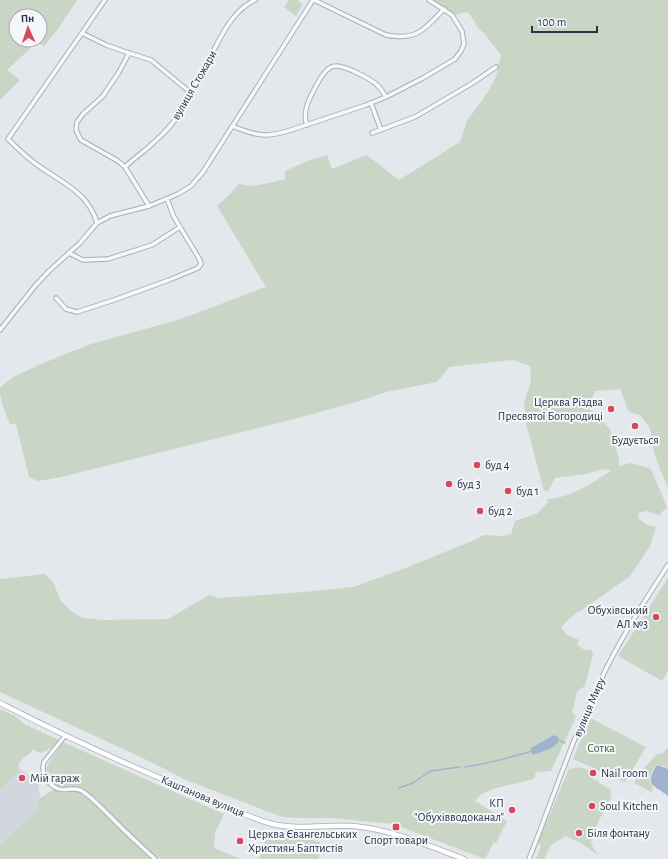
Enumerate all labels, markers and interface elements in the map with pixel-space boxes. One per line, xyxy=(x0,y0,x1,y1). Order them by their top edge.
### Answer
north arrow xyxy=(8,8,48,48)
scale bar xyxy=(532,8,597,34)
text: Пн xyxy=(21,13,34,24)
text: 100 m xyxy=(538,16,566,28)
street label: вулиця Стожари xyxy=(169,48,219,122)
place label: Церква Різдва Пресвятої Богородиці xyxy=(498,396,604,422)
marker: Церква Різдва Пресвятої Богородиці xyxy=(606,404,616,414)
marker: Будується xyxy=(630,421,640,431)
place label: Будується xyxy=(611,434,659,447)
place label: буд 4 xyxy=(485,459,510,472)
marker: буд 4 xyxy=(472,460,482,470)
place label: буд 3 xyxy=(457,478,481,491)
marker: буд 3 xyxy=(444,479,454,489)
place label: буд 1 xyxy=(516,485,539,498)
marker: буд 1 xyxy=(503,486,513,496)
place label: буд 2 xyxy=(488,505,513,518)
marker: буд 2 xyxy=(475,506,485,516)
place label: Обухівський АЛ №3 xyxy=(587,604,648,630)
marker: Обухівський АЛ №3 xyxy=(651,612,661,622)
street label: вулиця Миру xyxy=(571,676,608,739)
park label: Сотка xyxy=(587,742,615,754)
place label: Nail room xyxy=(601,767,647,779)
marker: Nail room xyxy=(588,768,598,778)
place label: Мій гараж xyxy=(30,772,80,784)
marker: Мій гараж xyxy=(17,773,27,783)
street label: Каштанова вулиця xyxy=(159,773,247,820)
place label: КП “Обухівводоканал” xyxy=(414,797,504,824)
place label: Soul Kitchen xyxy=(600,800,658,812)
marker: Soul Kitchen xyxy=(587,801,597,811)
marker: КП “Обухівводоканал” xyxy=(507,805,517,815)
marker: Спорт товари xyxy=(391,822,401,832)
place label: Біля фонтану xyxy=(587,827,650,840)
place label: Церква Євангельських Християн Баптистів xyxy=(248,828,358,854)
marker: Біля фонтану xyxy=(574,828,584,838)
place label: Спорт товари xyxy=(364,834,428,846)
marker: Церква Євангельських Християн Баптистів xyxy=(235,836,245,846)

